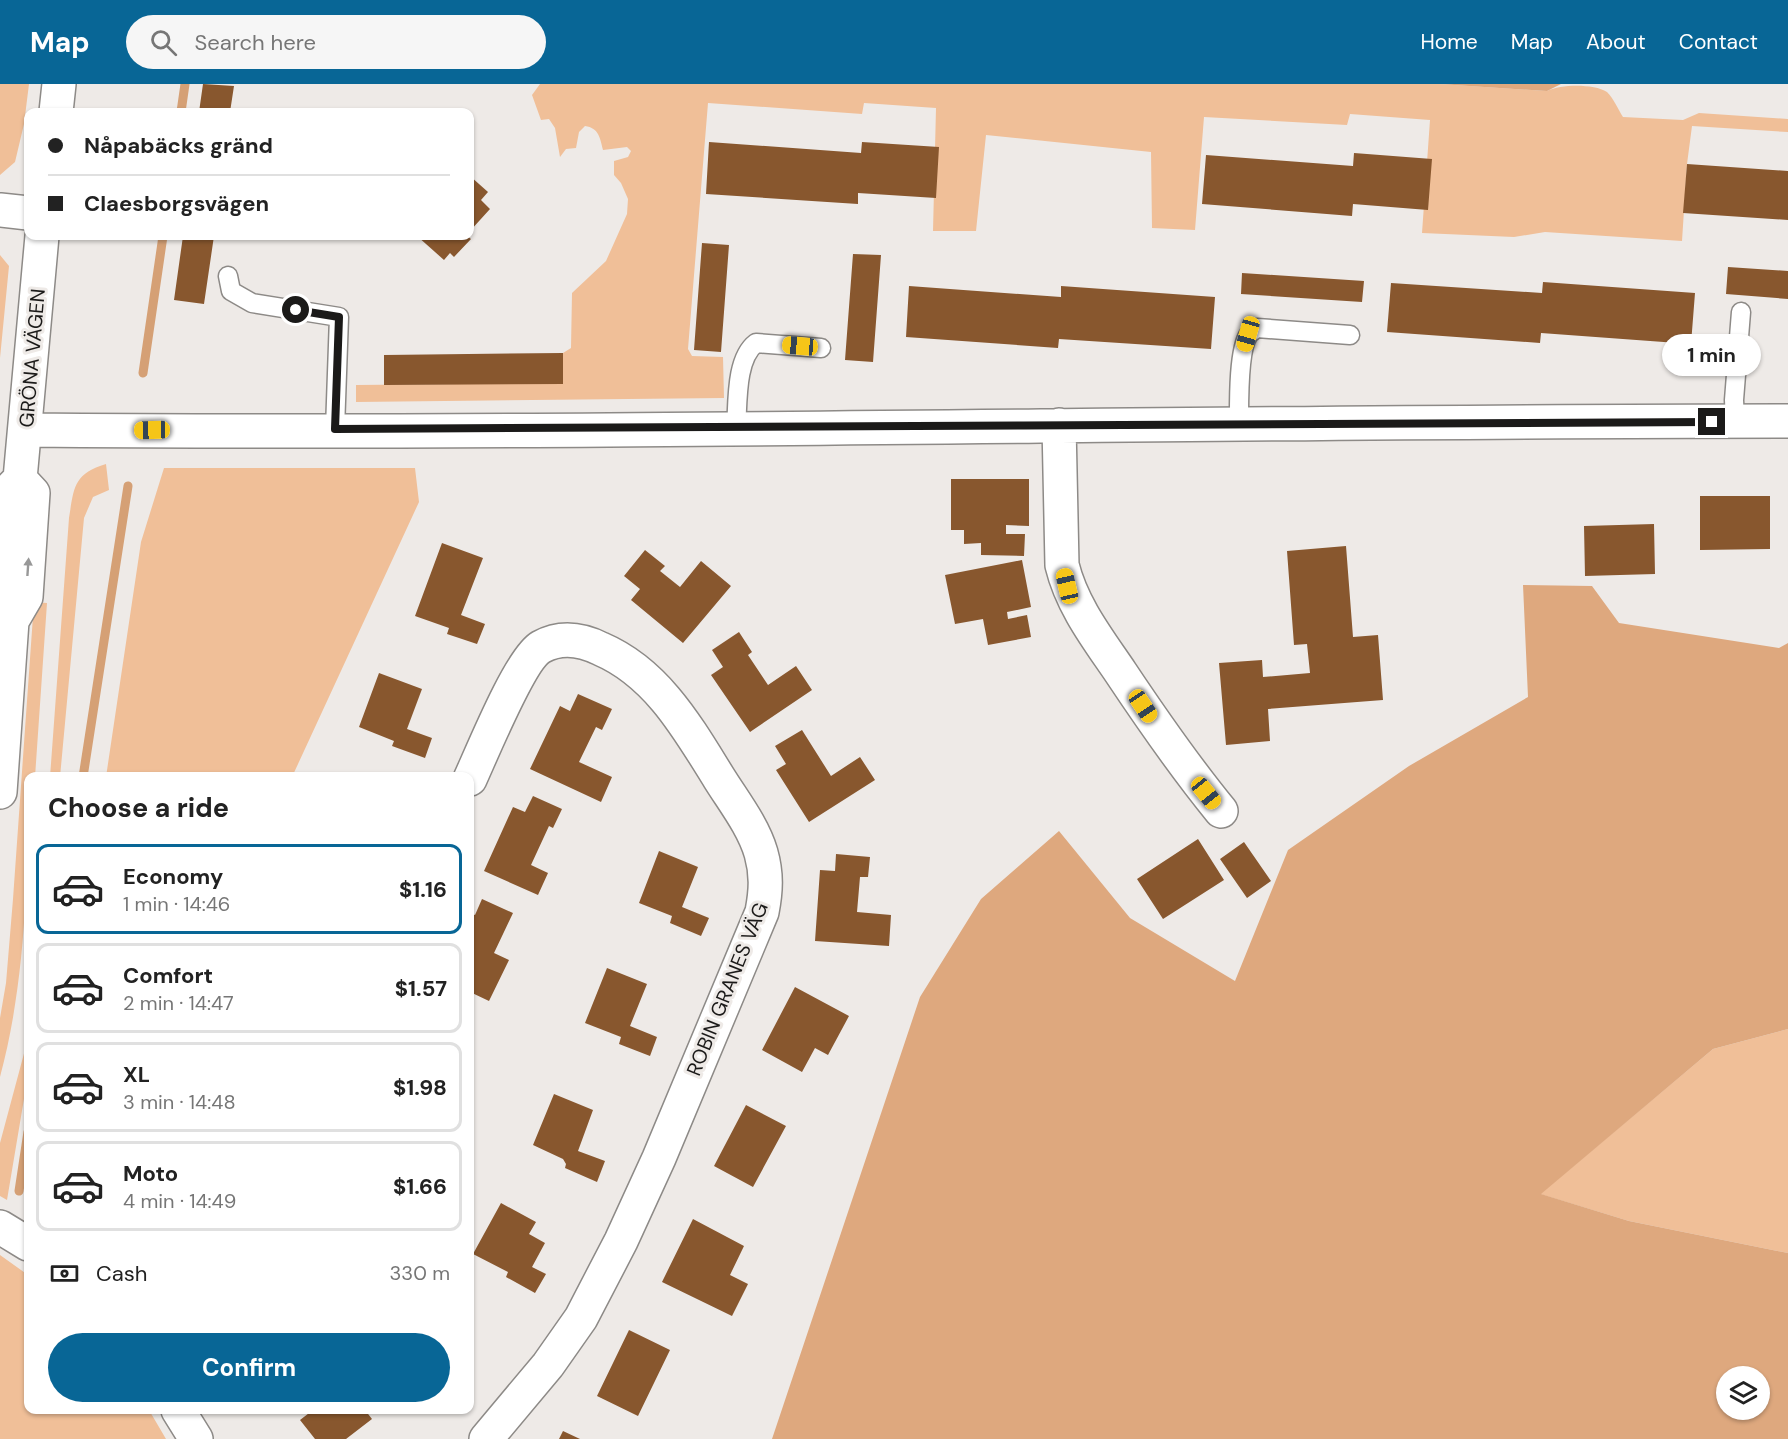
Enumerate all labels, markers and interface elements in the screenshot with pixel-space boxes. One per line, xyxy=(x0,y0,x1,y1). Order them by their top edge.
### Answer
search box xyxy=(126,15,546,69)
text: Map xyxy=(30,24,90,61)
icon: search xyxy=(147,26,180,59)
text: Search here xyxy=(195,28,316,57)
text: Home xyxy=(1420,28,1478,56)
text: Map xyxy=(1511,28,1553,56)
text: About xyxy=(1586,28,1646,56)
text: Contact xyxy=(1679,28,1758,56)
text: Nåpabäcks gränd xyxy=(84,131,273,160)
text: Claesborgsvägen xyxy=(84,189,269,218)
street label: GRÖNA VÄGEN xyxy=(13,288,51,428)
route start xyxy=(282,296,309,323)
car xyxy=(1234,314,1262,354)
car xyxy=(781,335,819,357)
callout: 1 min xyxy=(1662,335,1762,377)
text: 1 min xyxy=(1687,342,1736,368)
route end xyxy=(1698,408,1725,435)
car xyxy=(134,421,170,439)
one-way arrow xyxy=(23,557,33,576)
car xyxy=(1054,566,1080,606)
car xyxy=(1125,686,1161,726)
car xyxy=(1188,773,1224,813)
text: Choose a ride xyxy=(48,790,229,825)
icon: car xyxy=(51,862,105,916)
text: Economy xyxy=(123,862,223,891)
text: $1.16 xyxy=(399,875,447,904)
text: 1 min · 14:46 xyxy=(123,891,230,917)
street label: ROBIN GRANES VÄG xyxy=(680,899,774,1079)
icon: car xyxy=(51,961,105,1015)
text: Comfort xyxy=(123,961,213,990)
text: $1.57 xyxy=(395,974,447,1003)
text: 2 min · 14:47 xyxy=(123,990,234,1016)
icon: car xyxy=(51,1060,105,1114)
text: XL xyxy=(123,1060,150,1089)
text: $1.98 xyxy=(393,1073,447,1102)
text: 3 min · 14:48 xyxy=(123,1089,236,1115)
icon: car xyxy=(51,1159,105,1213)
text: Moto xyxy=(123,1159,178,1188)
text: $1.66 xyxy=(393,1172,447,1201)
text: 4 min · 14:49 xyxy=(123,1188,236,1214)
icon: cash xyxy=(48,1257,81,1290)
text: Cash xyxy=(96,1259,147,1288)
text: 330 m xyxy=(390,1260,450,1286)
button: Confirm xyxy=(48,1333,450,1402)
map controls xyxy=(1716,1366,1770,1420)
button: layers xyxy=(1716,1366,1770,1420)

